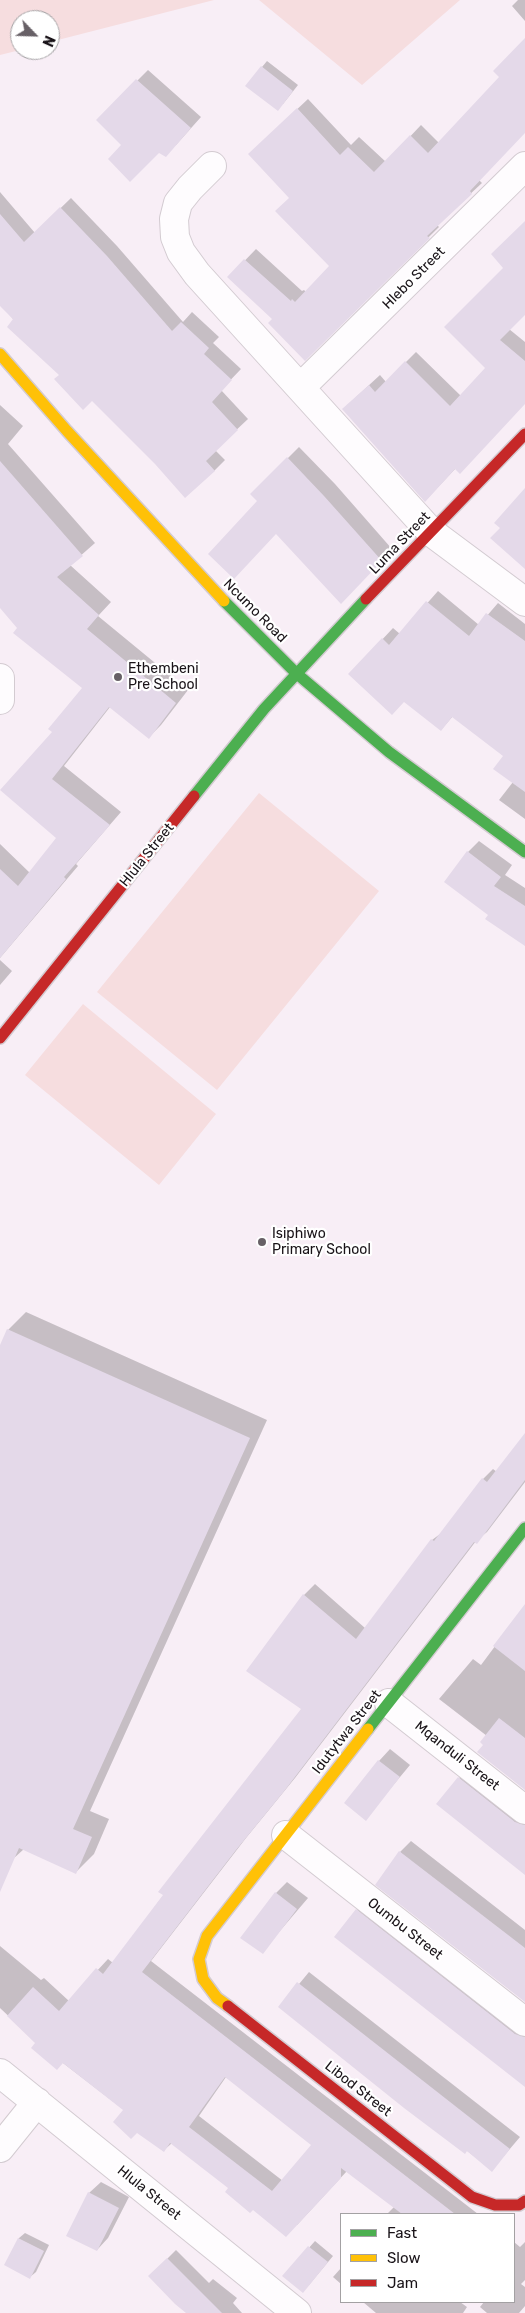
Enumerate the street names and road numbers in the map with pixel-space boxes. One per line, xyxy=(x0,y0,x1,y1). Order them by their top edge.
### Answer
street label: Hlebo Street xyxy=(379,243,449,313)
street label: Luma Street xyxy=(366,508,434,578)
street label: Ncumo Road xyxy=(220,576,290,646)
street label: Hlula Street xyxy=(116,820,178,890)
street label: Idutytwa Street xyxy=(309,1687,385,1777)
street label: Mqanduli Street xyxy=(411,1718,503,1794)
street label: Oumbu Street xyxy=(364,1894,446,1964)
street label: Libod Street xyxy=(321,2058,395,2120)
street label: Hlula Street xyxy=(114,2162,184,2224)

